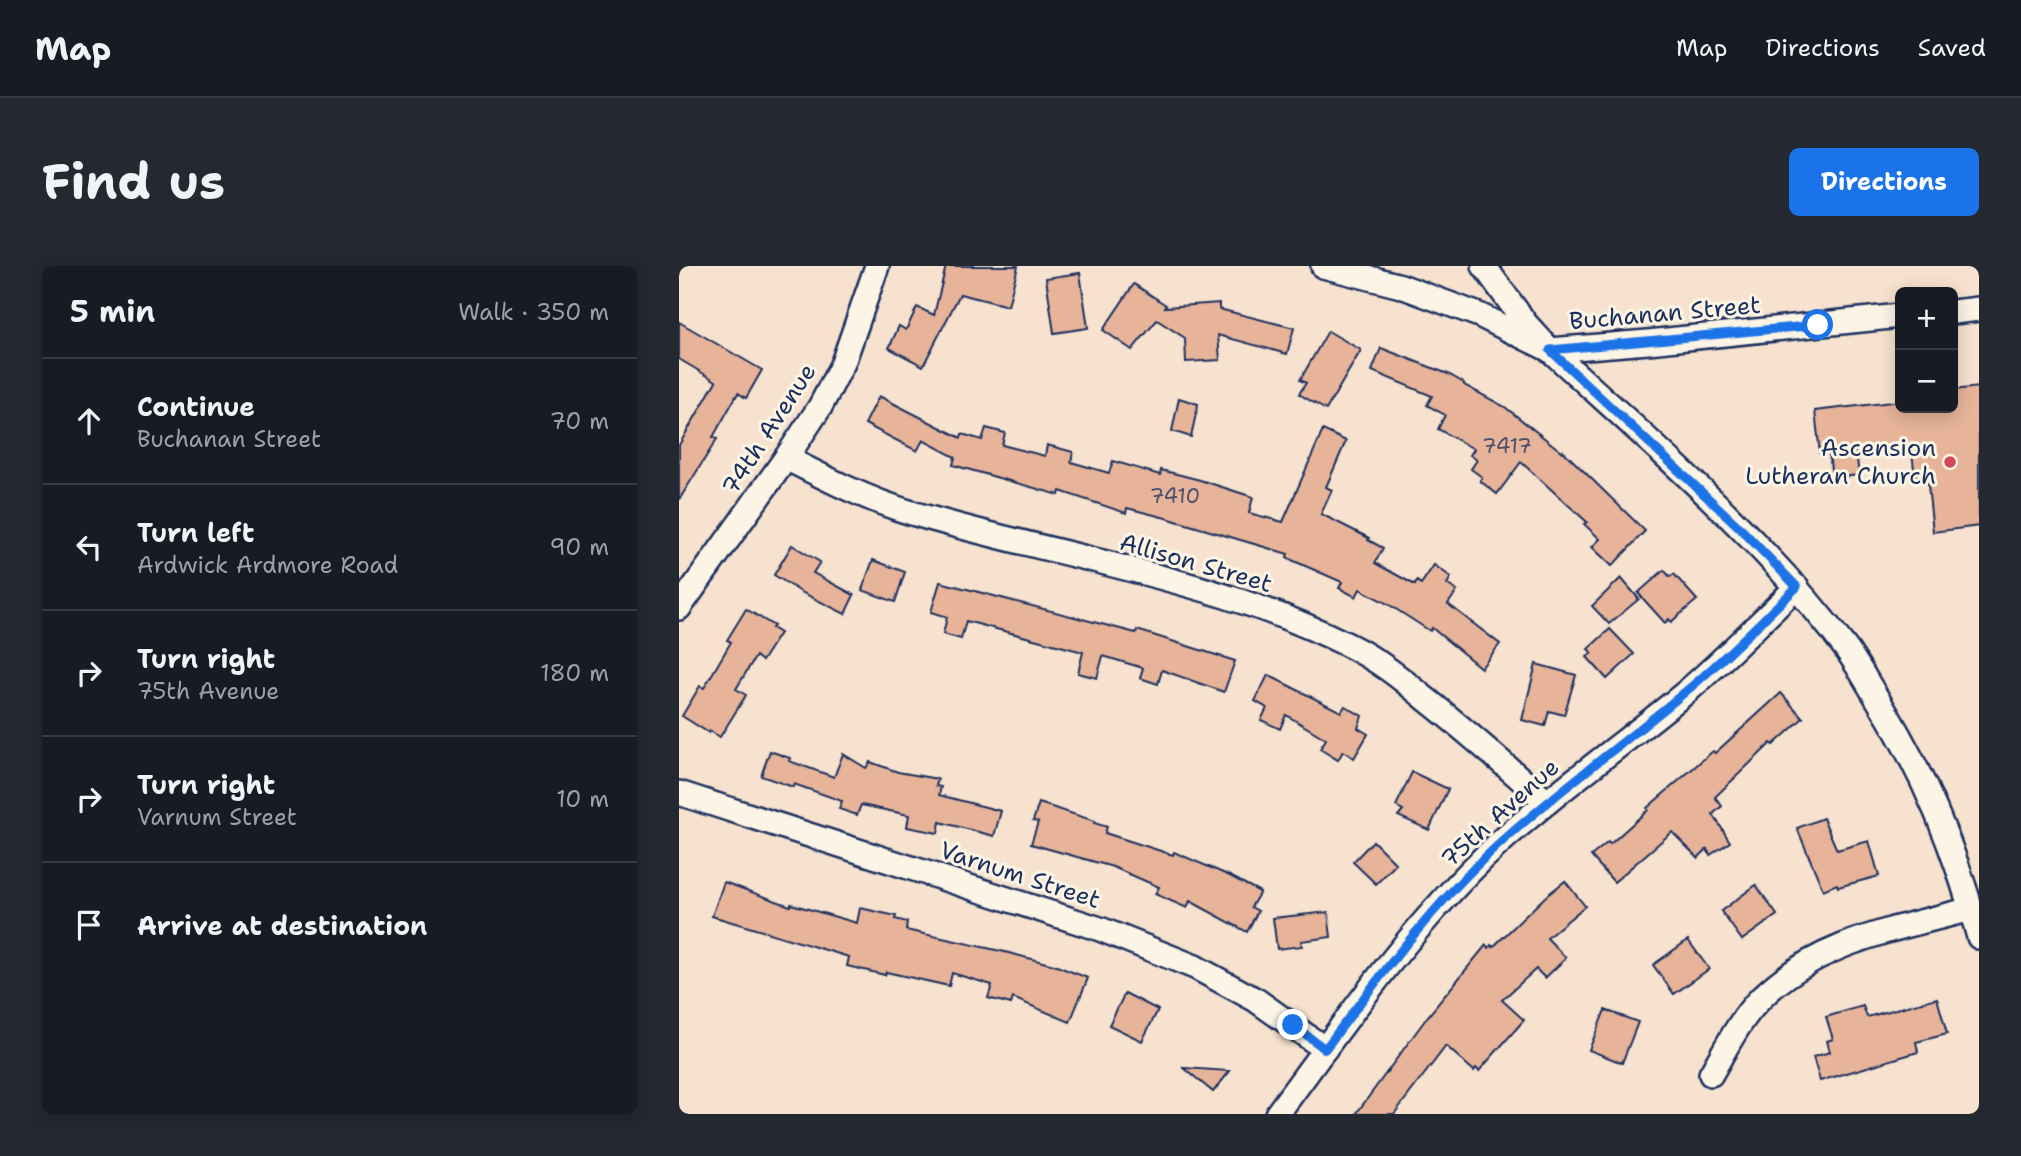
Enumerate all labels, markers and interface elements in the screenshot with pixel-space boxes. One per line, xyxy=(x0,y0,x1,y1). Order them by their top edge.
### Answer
text: Map xyxy=(35,26,111,71)
text: Map xyxy=(1676,32,1727,64)
text: Directions xyxy=(1765,32,1880,64)
text: Saved xyxy=(1918,32,1986,64)
button: Directions xyxy=(1789,148,1979,216)
text: Find us xyxy=(42,149,225,215)
map controls xyxy=(1895,287,1958,413)
button: + xyxy=(1895,287,1958,350)
street label: Buchanan Street xyxy=(1568,289,1762,337)
text: 5 min xyxy=(70,291,155,332)
text: Walk · 350 m xyxy=(458,297,609,327)
route start xyxy=(1802,309,1833,340)
button: − xyxy=(1895,350,1958,413)
street label: 74th Avenue xyxy=(715,357,823,501)
text: Continue xyxy=(137,389,255,424)
icon: ahead xyxy=(70,402,108,440)
text: 70 m xyxy=(550,406,609,436)
text: Buchanan Street xyxy=(137,424,321,454)
house number: 7417 xyxy=(1482,432,1532,460)
place label: Ascension Lutheran Church xyxy=(1745,432,1936,492)
marker: Ascension Lutheran Church xyxy=(1942,454,1958,470)
house number: 7410 xyxy=(1150,482,1200,510)
text: Turn left xyxy=(137,515,254,550)
street label: Allison Street xyxy=(1116,526,1276,600)
icon: left xyxy=(70,528,108,566)
text: 90 m xyxy=(549,532,609,562)
text: Ardwick Ardmore Road xyxy=(137,550,398,580)
text: Turn right xyxy=(137,641,275,676)
icon: right xyxy=(70,654,108,692)
text: 180 m xyxy=(540,658,609,688)
text: 75th Avenue xyxy=(137,676,279,706)
street label: 75th Avenue xyxy=(1434,751,1566,875)
text: Turn right xyxy=(137,767,275,802)
icon: right xyxy=(70,780,108,818)
text: 10 m xyxy=(556,784,609,814)
text: Varnum Street xyxy=(137,802,297,832)
street label: Varnum Street xyxy=(936,834,1104,916)
icon: arrive xyxy=(70,906,108,944)
text: Arrive at destination xyxy=(137,908,427,943)
route end xyxy=(1277,1009,1308,1040)

